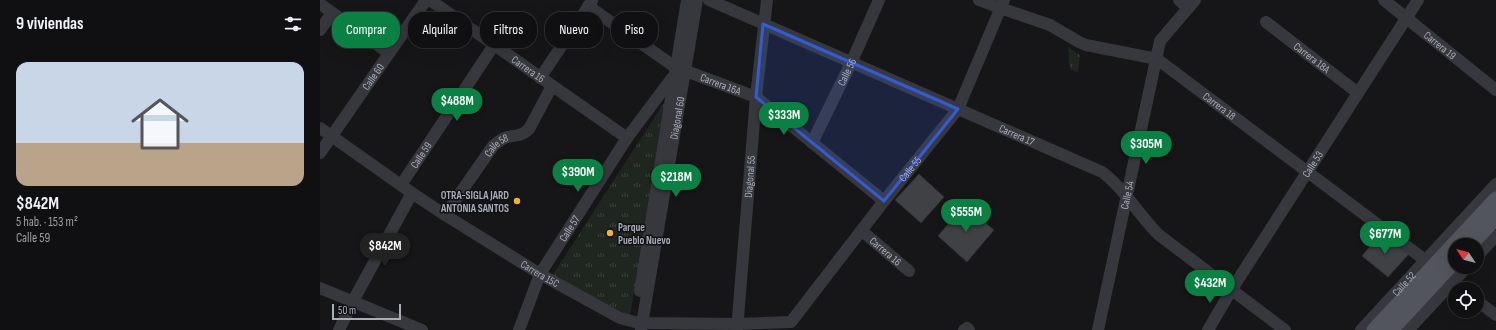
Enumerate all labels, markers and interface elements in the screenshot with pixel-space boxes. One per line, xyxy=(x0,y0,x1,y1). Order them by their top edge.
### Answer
chip: Comprar xyxy=(332,12,400,48)
chip: Alquilar xyxy=(408,12,472,48)
chip: Filtros xyxy=(480,12,537,48)
chip: Nuevo xyxy=(545,12,603,48)
chip: Piso xyxy=(611,12,658,48)
icon: filters xyxy=(282,13,304,35)
text: 9 viviendas xyxy=(16,14,84,34)
street label: Carrera 19 xyxy=(1421,28,1459,62)
street label: Carrera 18A xyxy=(1291,39,1333,76)
street label: Carrera 16 xyxy=(509,53,548,85)
street label: Calle 56 xyxy=(834,56,859,88)
street label: Calle 60 xyxy=(359,61,387,92)
street label: Carrera 16A xyxy=(699,70,743,97)
icon: home xyxy=(124,88,196,160)
pin: $488M xyxy=(429,88,485,122)
street label: Carrera 18 xyxy=(1201,89,1239,122)
text: $488M xyxy=(440,93,474,109)
street label: Diagonal 60 xyxy=(667,96,687,140)
pin: $333M xyxy=(756,102,812,136)
text: $333M xyxy=(768,107,800,123)
street label: Carrera 17 xyxy=(997,121,1037,148)
street label: Calle 58 xyxy=(481,131,510,159)
pin: $305M xyxy=(1118,131,1174,165)
text: $305M xyxy=(1130,136,1162,152)
street label: Calle 59 xyxy=(407,139,434,171)
street label: Calle 53 xyxy=(1299,148,1326,180)
street label: Calle 55 xyxy=(896,154,924,184)
street label: Diagonal 55 xyxy=(741,155,758,198)
pin: $390M xyxy=(550,159,606,193)
text: $390M xyxy=(561,164,595,180)
pin: $218M xyxy=(648,164,704,198)
text: $218M xyxy=(660,169,692,185)
street label: Calle 54 xyxy=(1118,179,1136,210)
place label: OTRA-SIGLA JARD ANTONIA SANTOS xyxy=(440,189,509,215)
text: $842M xyxy=(16,194,59,214)
marker: OTRA-SIGLA JARD ANTONIA SANTOS xyxy=(512,196,522,206)
pin: $555M xyxy=(938,199,994,233)
text: $555M xyxy=(950,204,982,220)
street label: Calle 57 xyxy=(556,212,583,244)
text: 5 hab. · 153 m² xyxy=(16,214,78,230)
place label: Parque Pueblo Nuevo xyxy=(618,221,671,247)
pin: $677M xyxy=(1357,221,1413,255)
text: $677M xyxy=(1369,226,1401,242)
marker: Parque Pueblo Nuevo xyxy=(605,228,615,238)
text: Calle 59 xyxy=(16,230,50,246)
pin: $842M xyxy=(357,233,413,267)
street label: Carrera 16 xyxy=(867,234,904,268)
text: $842M xyxy=(369,238,401,254)
north arrow xyxy=(1448,238,1484,274)
map controls xyxy=(1448,238,1484,318)
street label: Carrera 15C xyxy=(518,257,562,290)
street label: Calle 52 xyxy=(1389,268,1419,299)
pin: $432M xyxy=(1182,270,1238,304)
text: $432M xyxy=(1194,275,1226,291)
button: locate xyxy=(1448,282,1484,318)
scale bar xyxy=(332,302,401,321)
text: 50 m xyxy=(338,304,356,317)

